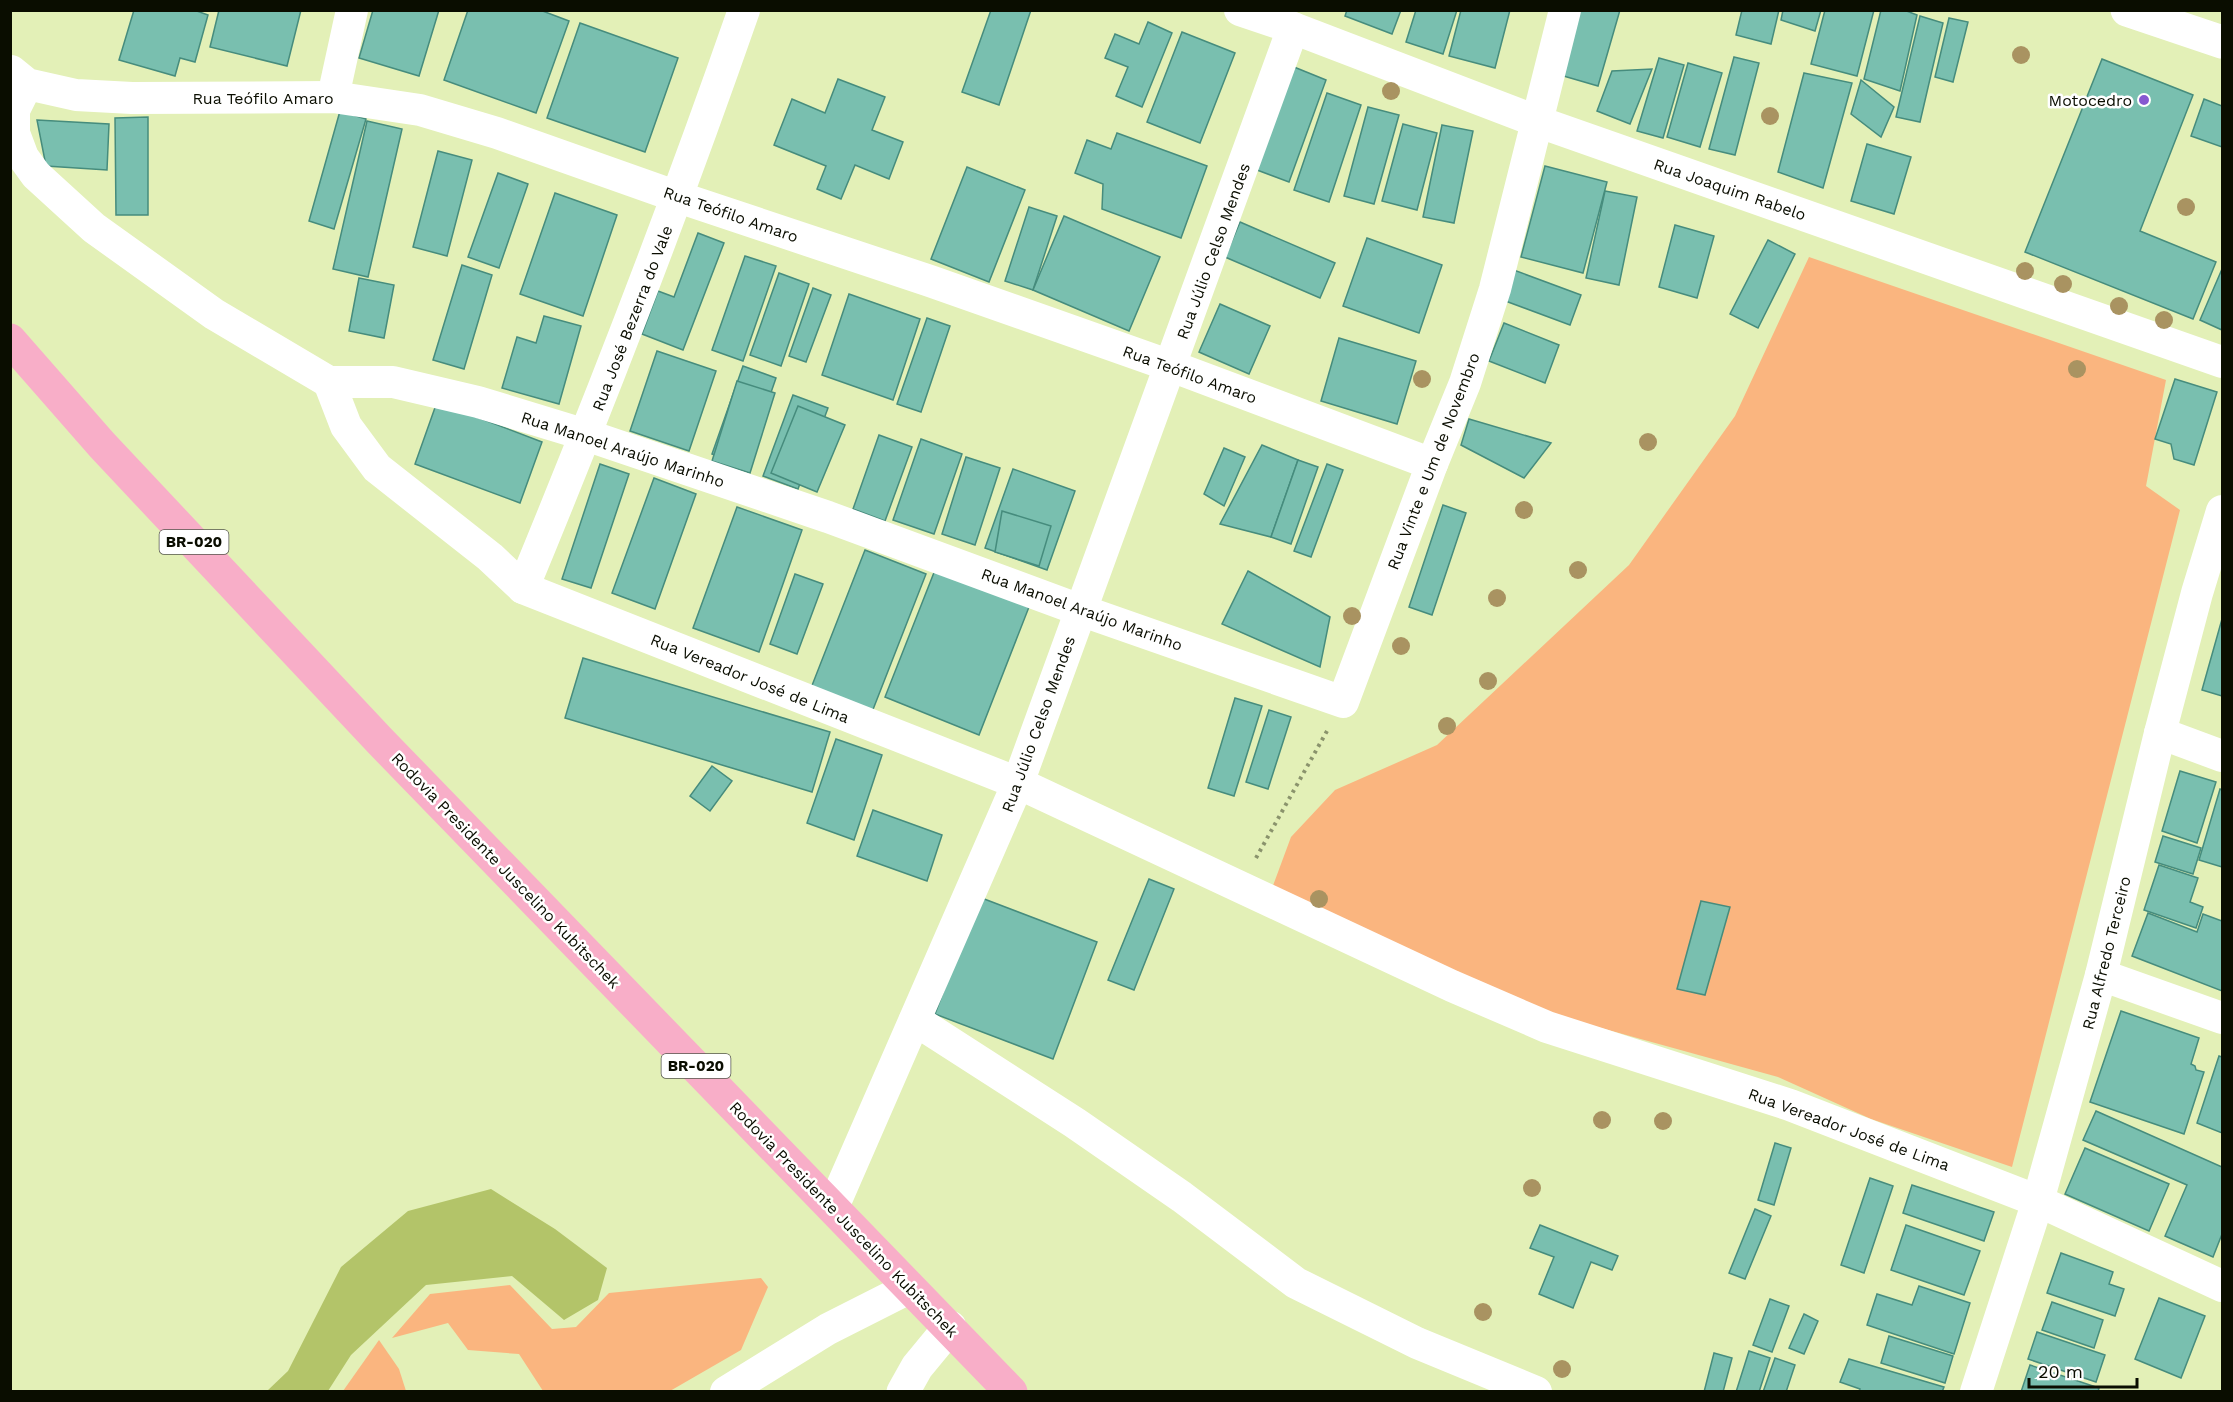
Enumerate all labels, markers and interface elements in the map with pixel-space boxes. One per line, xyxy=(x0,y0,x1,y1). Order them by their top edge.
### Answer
street label: Rua Teófilo Amaro xyxy=(192,89,334,108)
place label: Motocedro xyxy=(2049,91,2132,110)
marker: Motocedro xyxy=(2137,93,2151,107)
street label: Rua Joaquim Rabelo xyxy=(1651,154,1809,225)
street label: Rua Júlio Celso Mendes xyxy=(1173,161,1254,342)
street label: Rua Teófilo Amaro xyxy=(661,182,801,246)
street label: Rua José Bezerra do Vale xyxy=(588,223,677,414)
street label: Rua Teófilo Amaro xyxy=(1120,341,1259,408)
street label: Rua Vinte e Um de Novembro xyxy=(1383,350,1484,572)
street label: Rua Manoel Araújo Marinho xyxy=(519,408,727,491)
road number: BR-020 xyxy=(160,530,228,554)
street label: Rua Manoel Araújo Marinho xyxy=(979,564,1185,655)
street label: Rua Vereador José de Lima xyxy=(648,630,852,727)
street label: Rua Júlio Celso Mendes xyxy=(998,634,1079,815)
street label: Rodovia Presidente Juscelino Kubitschek xyxy=(388,749,624,992)
street label: Rua Alfredo Terceiro xyxy=(2078,874,2135,1032)
road number: BR-020 xyxy=(662,1054,730,1078)
street label: Rua Vereador José de Lima xyxy=(1746,1084,1952,1175)
street label: Rodovia Presidente Juscelino Kubitschek xyxy=(726,1098,962,1341)
scale bar xyxy=(2029,1351,2137,1389)
text: 20 m xyxy=(2038,1361,2083,1382)

